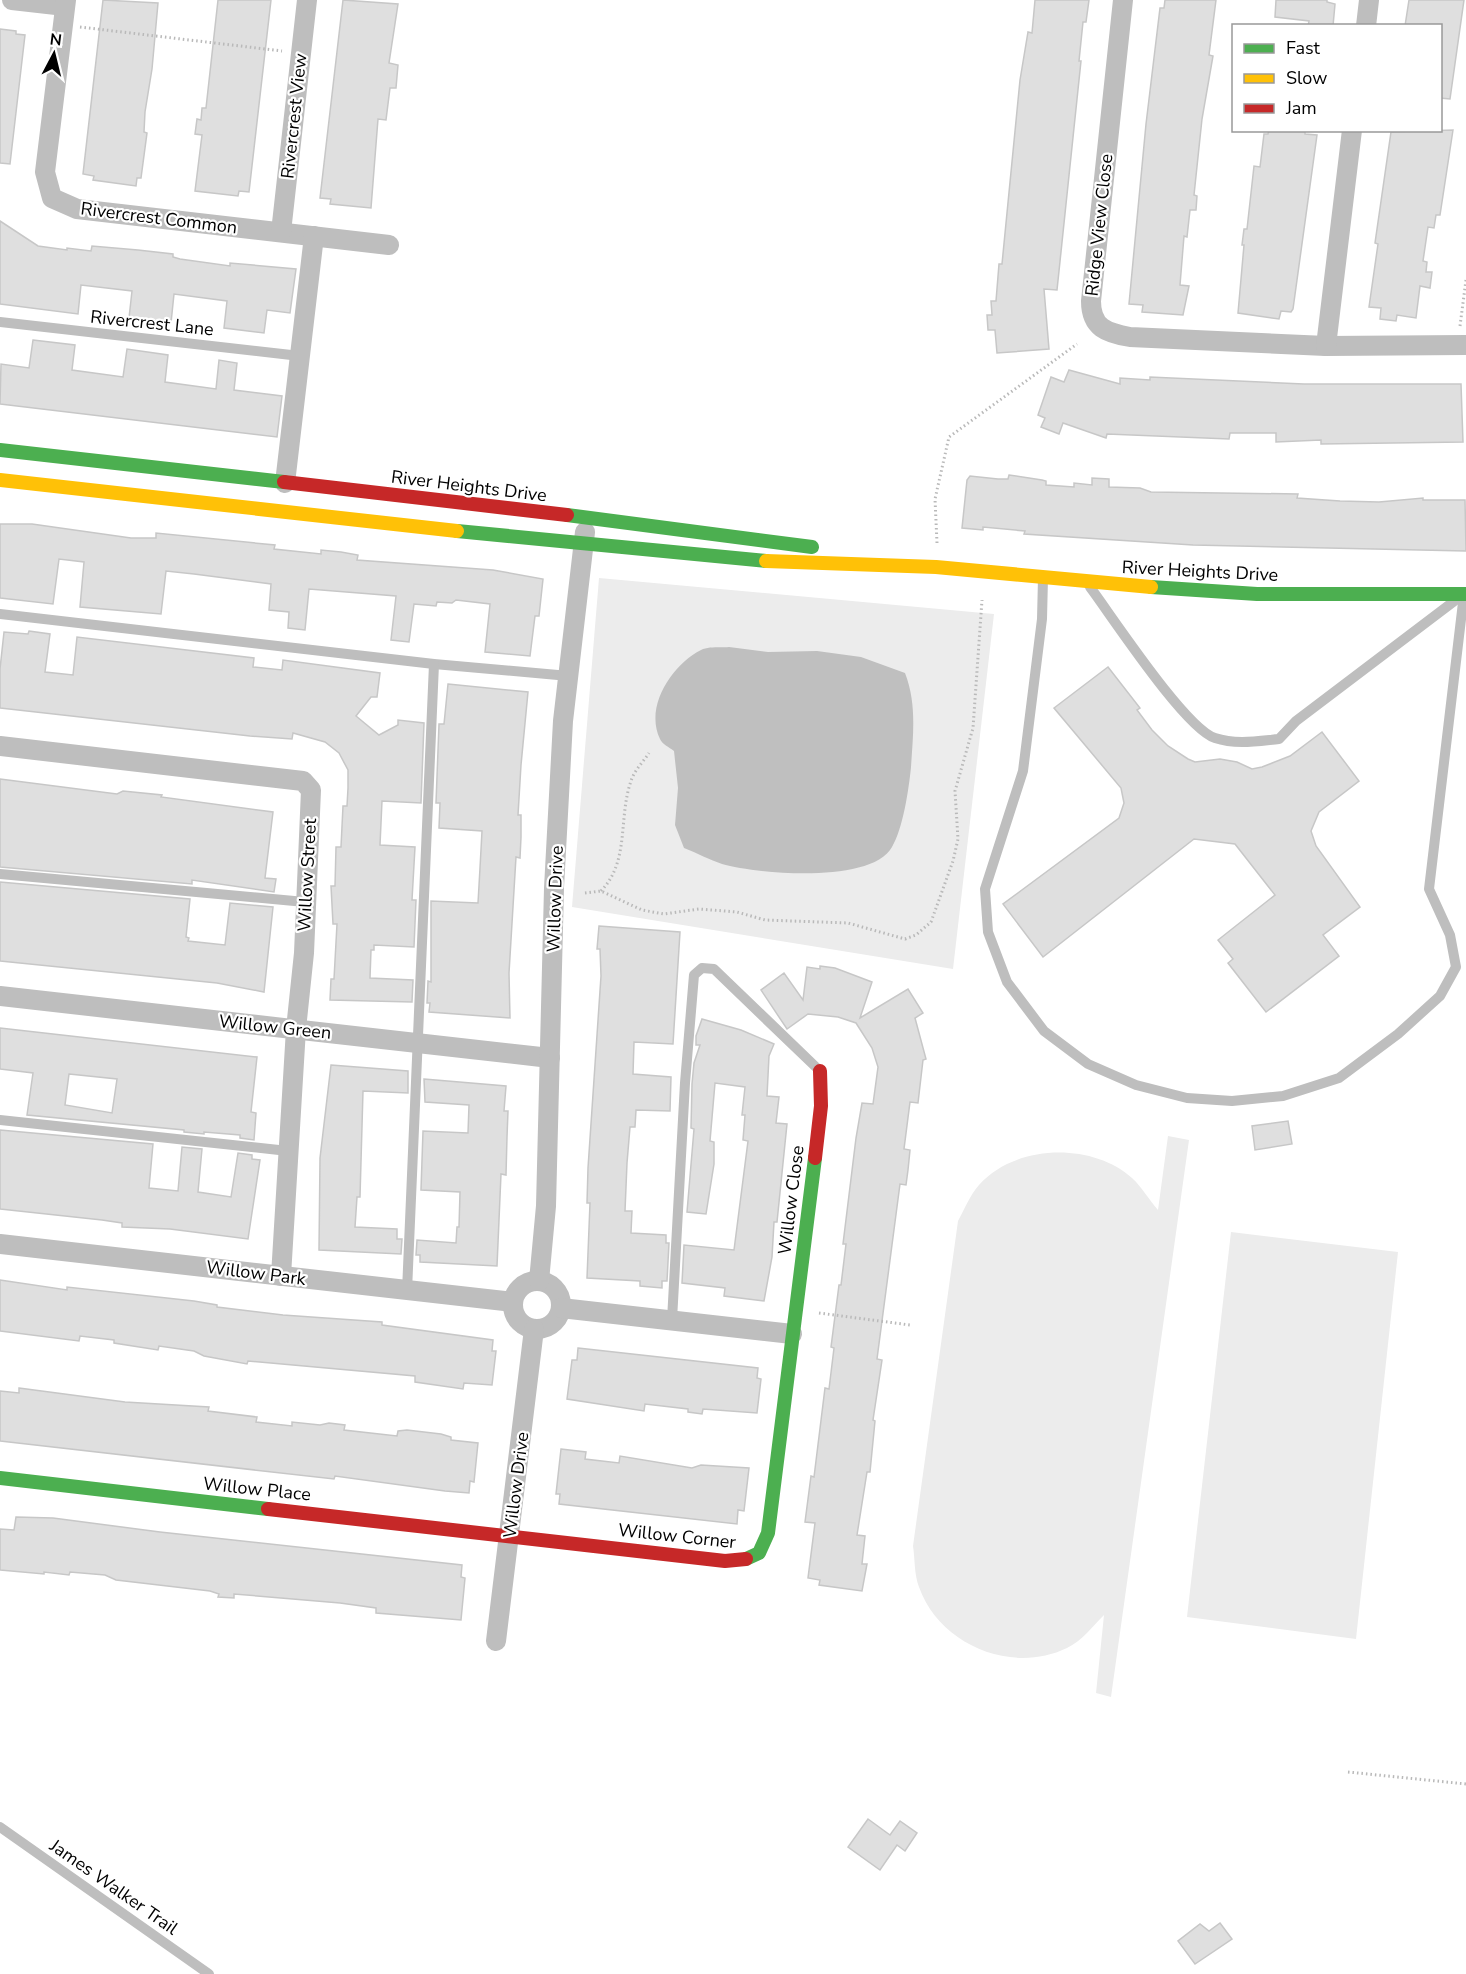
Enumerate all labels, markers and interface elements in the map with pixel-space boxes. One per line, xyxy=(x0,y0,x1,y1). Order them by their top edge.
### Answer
north arrow xyxy=(24,24,84,84)
legend xyxy=(1232,24,1442,132)
text: N xyxy=(48,28,63,52)
text: Fast xyxy=(1286,36,1321,60)
street label: Rivercrest View xyxy=(275,52,313,180)
text: Slow xyxy=(1286,66,1327,90)
text: Jam xyxy=(1285,96,1317,120)
street label: Ridge View Close xyxy=(1080,153,1118,297)
street label: Rivercrest Common xyxy=(79,196,239,240)
street label: Rivercrest Lane xyxy=(89,305,215,341)
street label: River Heights Drive xyxy=(390,465,548,507)
street label: River Heights Drive xyxy=(1121,555,1279,587)
street label: Willow Street xyxy=(292,817,322,932)
street label: Willow Drive xyxy=(541,845,569,953)
street label: Willow Green xyxy=(218,1009,332,1045)
street label: Willow Close xyxy=(772,1144,810,1256)
street label: Willow Park xyxy=(205,1255,308,1291)
street label: Willow Drive xyxy=(498,1430,534,1540)
street label: Willow Place xyxy=(202,1471,312,1507)
street label: Willow Corner xyxy=(617,1518,738,1554)
street label: James Walker Trail xyxy=(44,1833,184,1941)

